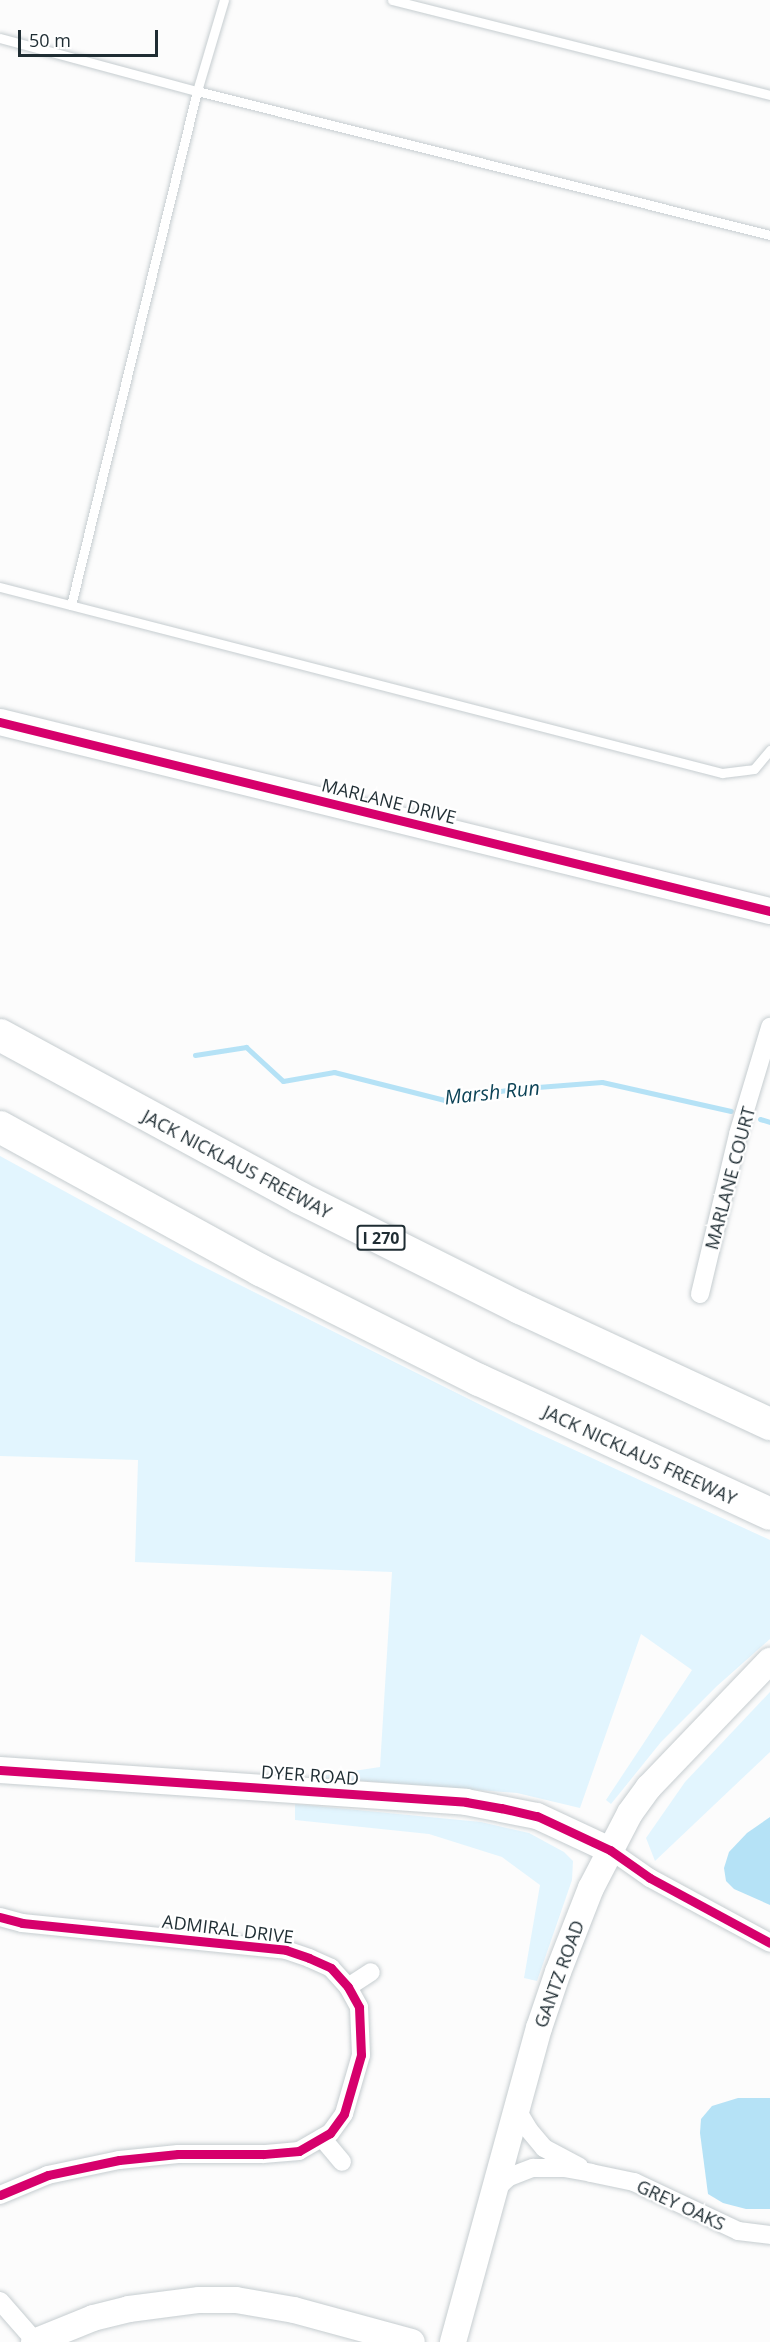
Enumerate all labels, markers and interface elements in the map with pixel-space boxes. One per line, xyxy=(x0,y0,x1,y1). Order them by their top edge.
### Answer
scale bar xyxy=(21,18,160,56)
text: 50 m xyxy=(29,28,71,52)
street label: MARLANE DRIVE xyxy=(320,774,458,828)
water label: Marsh Run xyxy=(443,1075,541,1109)
street label: MARLANE COURT xyxy=(701,1104,759,1252)
street label: JACK NICKLAUS FREEWAY xyxy=(139,1105,335,1223)
road number: I 270 xyxy=(356,1225,406,1251)
street label: JACK NICKLAUS FREEWAY xyxy=(540,1401,740,1509)
street label: DYER ROAD xyxy=(260,1761,360,1789)
street label: ADMIRAL DRIVE xyxy=(161,1910,295,1948)
street label: GANTZ ROAD xyxy=(530,1917,588,2031)
street label: GREY OAKS xyxy=(633,2175,729,2235)

